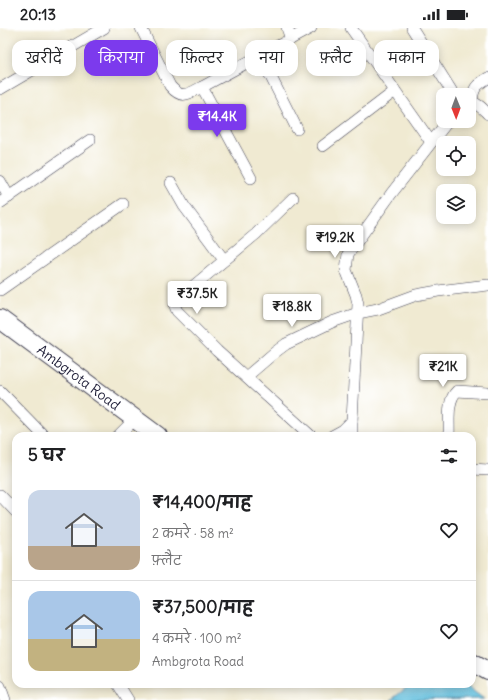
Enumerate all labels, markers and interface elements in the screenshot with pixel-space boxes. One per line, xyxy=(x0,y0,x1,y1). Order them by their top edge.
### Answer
text: 20:13 xyxy=(20,5,56,24)
chip: खरीदें xyxy=(12,40,76,76)
chip: किराया xyxy=(84,40,158,76)
chip: फ़िल्टर xyxy=(166,40,237,76)
chip: नया xyxy=(245,40,298,76)
chip: फ़्लैट xyxy=(306,40,366,76)
chip: मकान xyxy=(374,40,439,76)
north arrow xyxy=(436,88,476,128)
map controls xyxy=(436,88,476,224)
pin: ₹14.4K xyxy=(184,104,250,138)
text: ₹14.4K xyxy=(197,108,237,125)
button: locate xyxy=(436,136,476,176)
button: layers xyxy=(436,184,476,224)
pin: ₹19.2K xyxy=(302,225,368,259)
text: ₹19.2K xyxy=(315,229,355,246)
pin: ₹37.5K xyxy=(164,281,230,315)
text: ₹37.5K xyxy=(177,285,217,302)
pin: ₹18.8K xyxy=(259,294,325,328)
text: ₹18.8K xyxy=(272,298,312,315)
street label: Ambgrota Road xyxy=(34,341,124,414)
pin: ₹21K xyxy=(419,354,467,388)
text: ₹21K xyxy=(428,358,458,375)
text: 5 घर xyxy=(28,444,64,466)
icon: filters xyxy=(438,445,460,467)
text: ₹14,400/माह xyxy=(152,491,252,513)
icon: home xyxy=(60,506,108,554)
icon: heart xyxy=(438,519,460,541)
text: 2 कमरे · 58 m² xyxy=(152,525,234,542)
text: फ़्लैट xyxy=(152,552,182,569)
text: ₹37,500/माह xyxy=(152,596,253,618)
icon: home xyxy=(60,607,108,655)
icon: heart xyxy=(438,620,460,642)
text: 4 कमरे · 100 m² xyxy=(152,630,242,647)
text: Ambgrota Road xyxy=(152,653,244,670)

